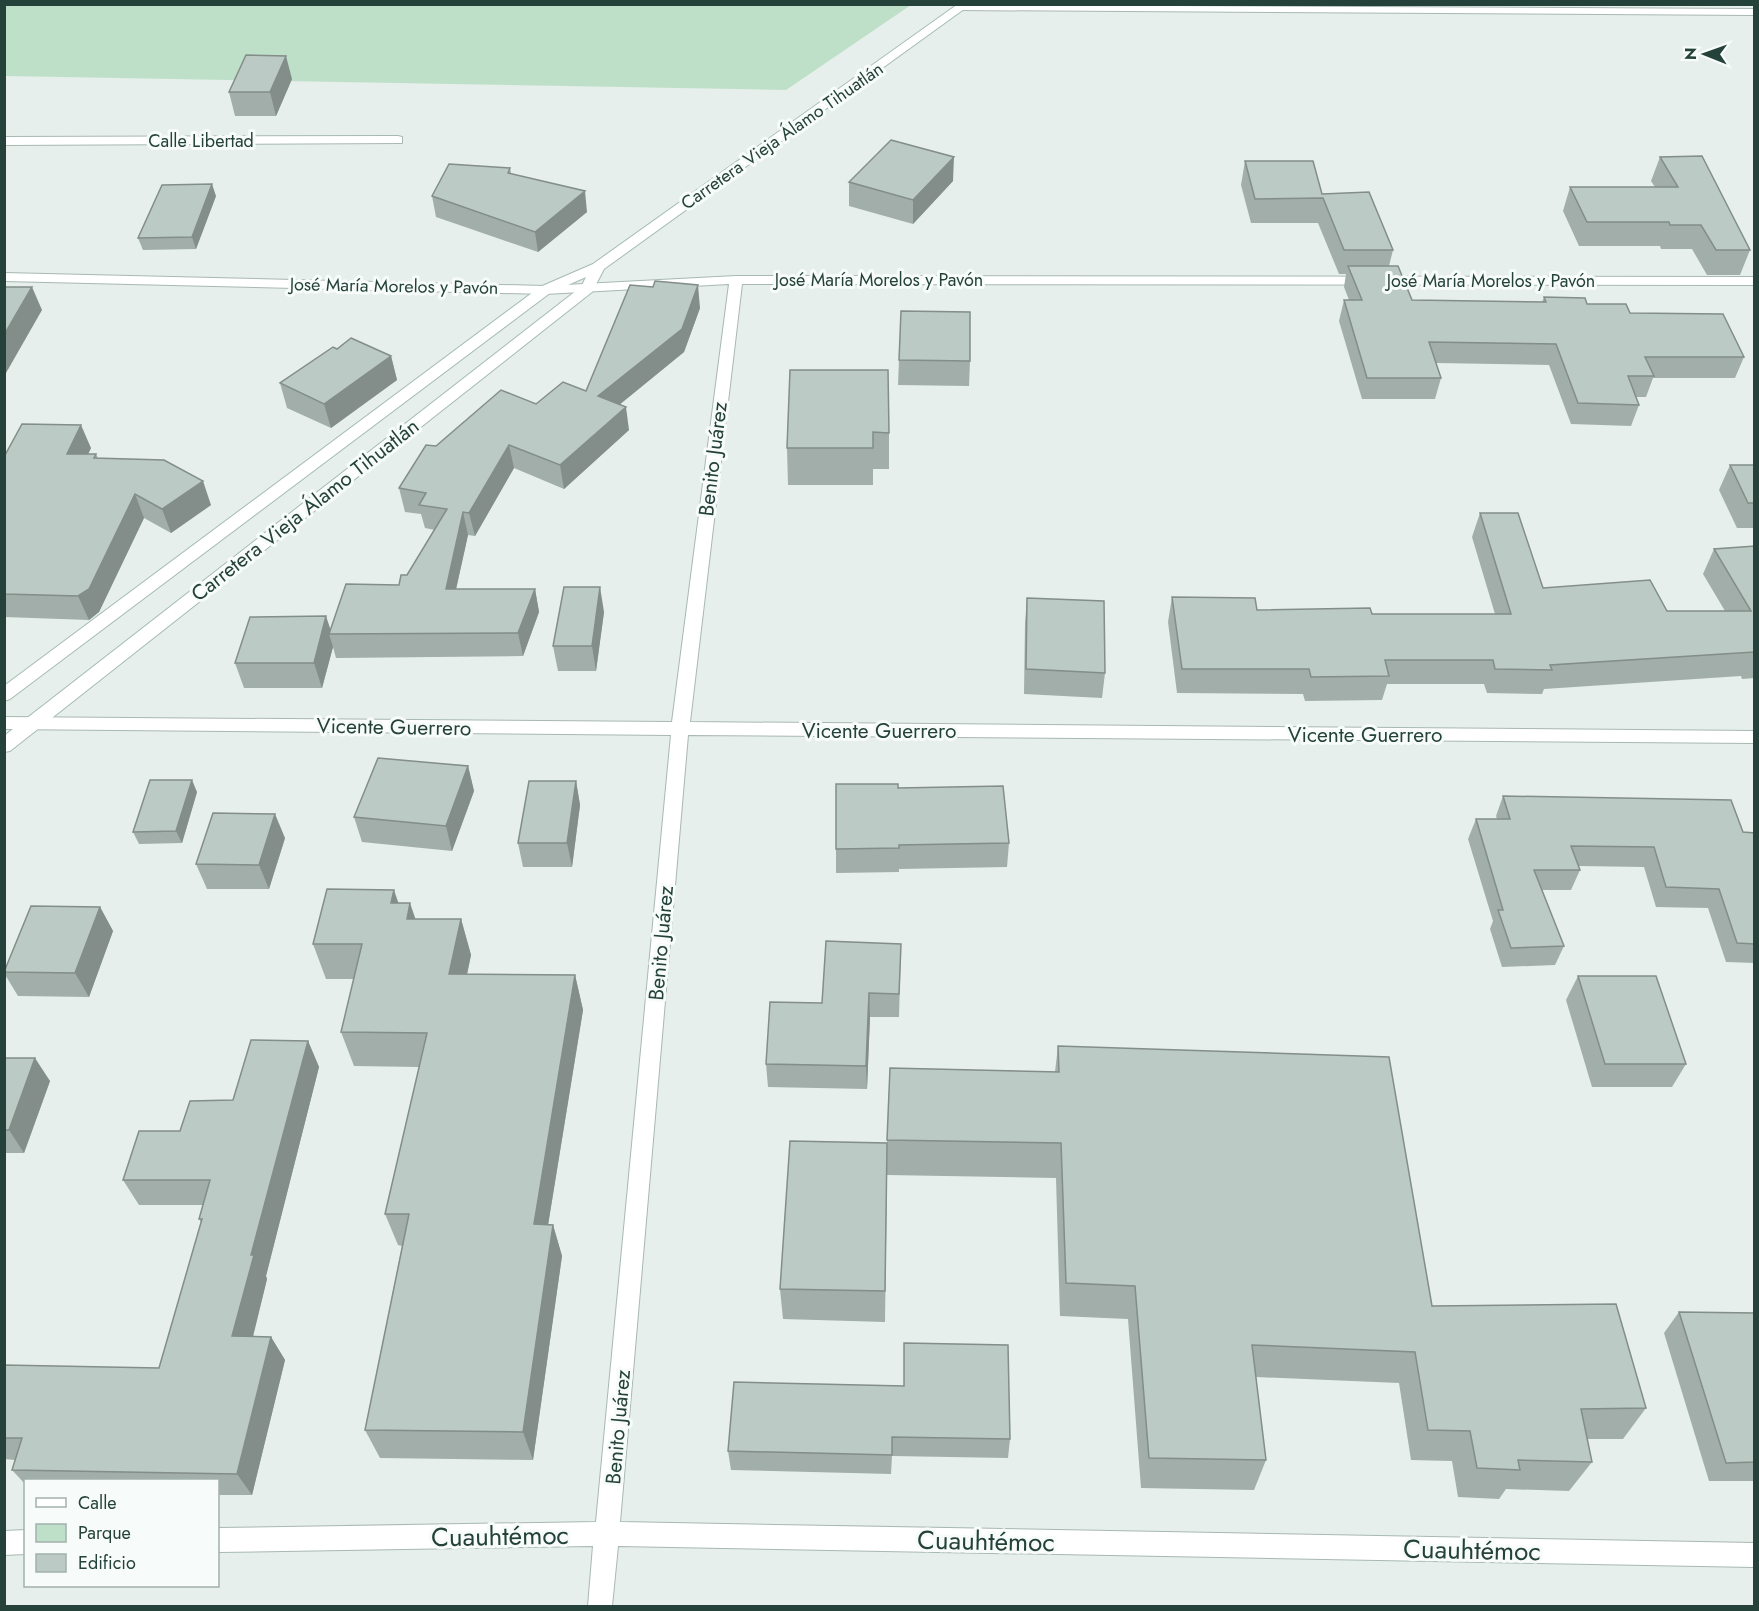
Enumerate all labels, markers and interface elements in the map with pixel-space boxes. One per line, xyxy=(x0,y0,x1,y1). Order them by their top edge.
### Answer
north arrow xyxy=(1675,24,1735,84)
text: N xyxy=(1679,47,1702,60)
street label: Carretera Vieja Álamo Tihuatlán xyxy=(676,56,888,216)
street label: Calle Libertad xyxy=(148,128,254,154)
street label: José María Morelos y Pavón xyxy=(773,267,983,293)
street label: José María Morelos y Pavón xyxy=(1385,268,1595,294)
street label: José María Morelos y Pavón xyxy=(288,271,499,301)
street label: Benito Juárez xyxy=(691,400,735,518)
street label: Carretera Vieja Álamo Tihuatlán xyxy=(185,411,425,609)
street label: Vicente Guerrero xyxy=(316,711,472,743)
street label: Vicente Guerrero xyxy=(802,716,956,746)
street label: Vicente Guerrero xyxy=(1288,720,1442,750)
street label: Benito Juárez xyxy=(641,884,681,1002)
street label: Benito Juárez xyxy=(598,1368,638,1486)
legend xyxy=(24,1479,219,1587)
text: Calle xyxy=(78,1490,117,1516)
street label: Cuauhtémoc xyxy=(431,1516,569,1556)
text: Parque xyxy=(78,1520,131,1546)
street label: Cuauhtémoc xyxy=(917,1521,1055,1561)
street label: Cuauhtémoc xyxy=(1403,1530,1541,1570)
text: Edificio xyxy=(78,1550,136,1576)

